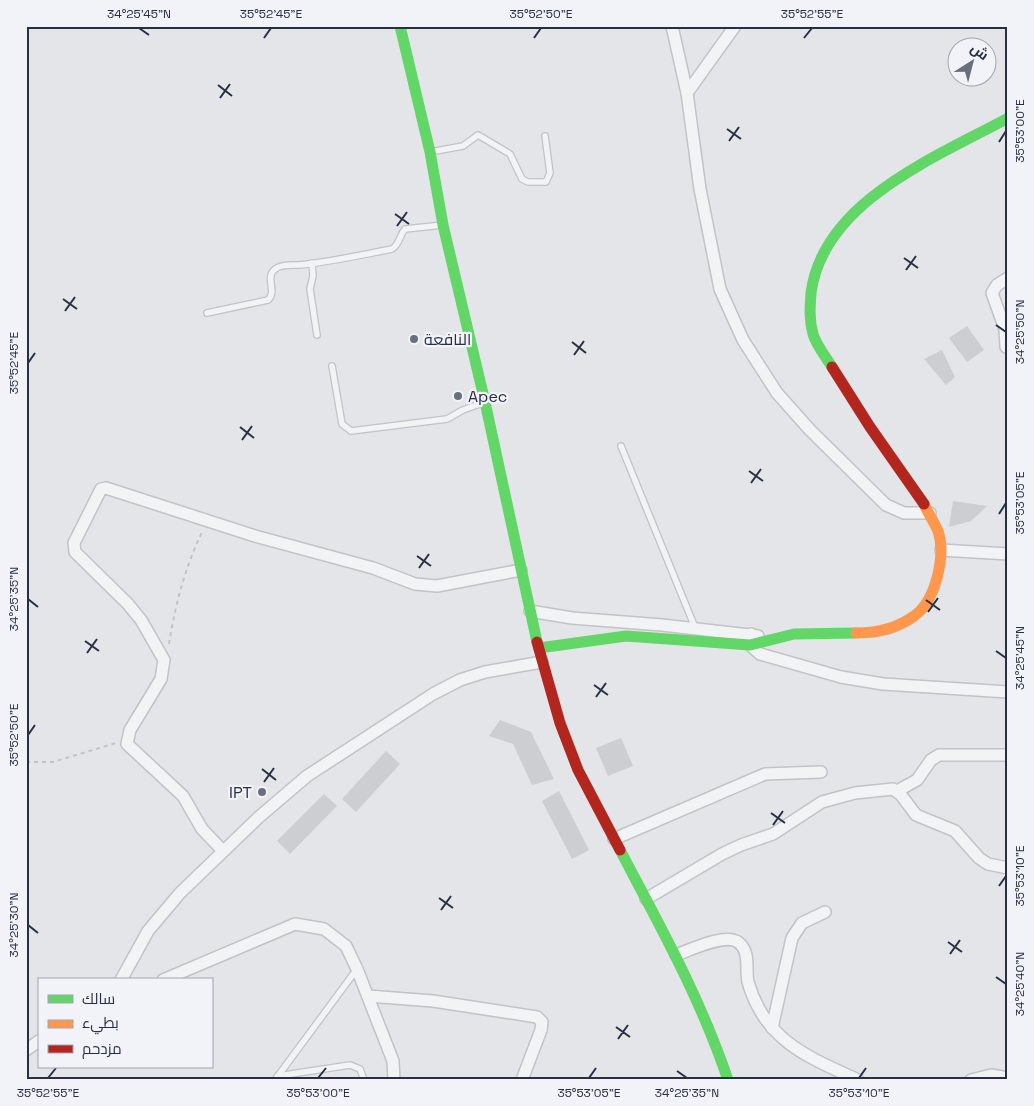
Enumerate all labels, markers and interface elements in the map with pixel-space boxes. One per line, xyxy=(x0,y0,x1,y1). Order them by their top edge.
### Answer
text: 34°25'45"N xyxy=(107,6,171,22)
text: 35°52'45"E xyxy=(240,6,302,22)
text: 35°52'50"E xyxy=(509,6,573,22)
text: 35°52'55"E xyxy=(781,6,844,22)
north arrow xyxy=(946,38,996,88)
text: ش xyxy=(967,39,992,64)
text: 35°53'00"E xyxy=(1012,99,1028,163)
text: 34°25'50"N xyxy=(1012,300,1028,364)
place label: النافعة xyxy=(424,329,471,350)
text: 35°52'45"E xyxy=(6,332,22,394)
marker: النافعة xyxy=(408,333,420,345)
place label: Apec xyxy=(468,386,507,407)
marker: Apec xyxy=(452,390,464,402)
text: 35°53'05"E xyxy=(1012,471,1028,535)
text: 34°25'35"N xyxy=(6,567,22,631)
text: 34°25'45"N xyxy=(1012,626,1028,690)
text: 35°52'50"E xyxy=(6,703,22,767)
place label: IPT xyxy=(229,782,252,803)
marker: IPT xyxy=(256,786,268,798)
text: 35°53'10"E xyxy=(1012,845,1028,907)
text: 34°25'30"N xyxy=(6,893,22,957)
text: 34°25'40"N xyxy=(1012,952,1028,1016)
legend xyxy=(38,978,212,1068)
text: سالك xyxy=(82,989,115,1008)
text: بطيء xyxy=(82,1013,119,1035)
text: مزدحم xyxy=(82,1039,122,1059)
text: 35°52'55"E xyxy=(17,1085,80,1101)
text: 35°53'00"E xyxy=(286,1085,350,1101)
text: 35°53'05"E xyxy=(557,1085,621,1101)
text: 34°25'35"N xyxy=(655,1085,719,1101)
text: 35°53'10"E xyxy=(828,1085,890,1101)

